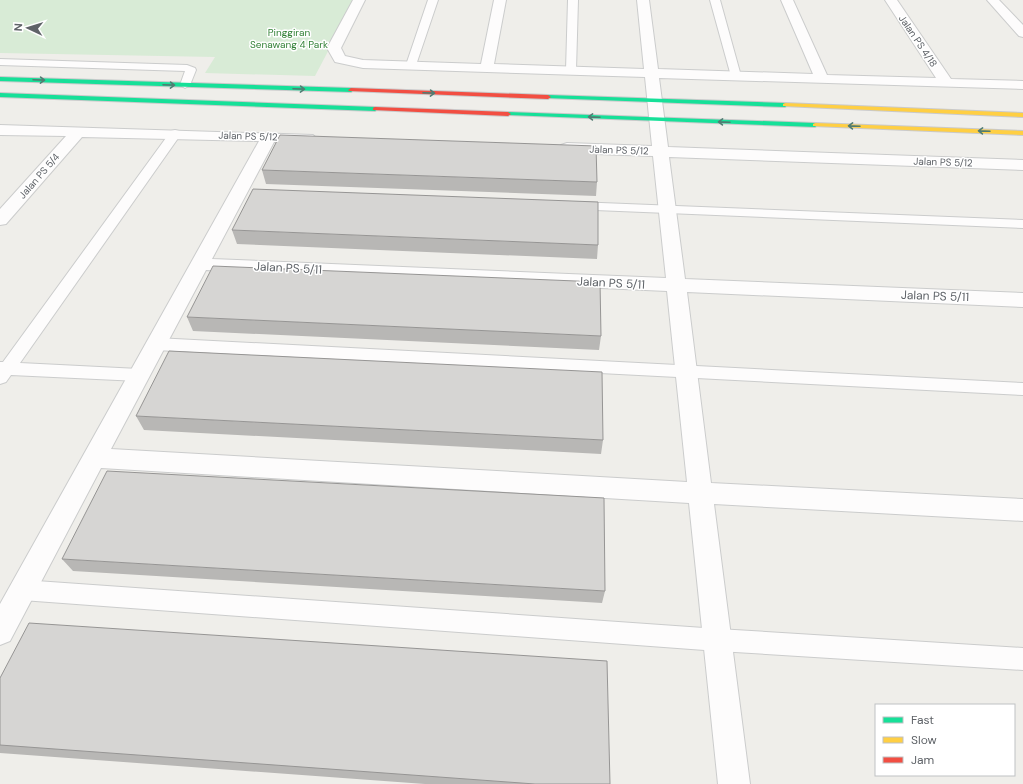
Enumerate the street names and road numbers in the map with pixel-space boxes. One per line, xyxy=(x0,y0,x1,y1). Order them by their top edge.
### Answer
street label: Jalan PS 4/18 xyxy=(896,13,940,69)
street label: Jalan PS 5/12 xyxy=(218,128,278,144)
street label: Jalan PS 5/12 xyxy=(589,142,649,158)
street label: Jalan PS 5/4 xyxy=(16,151,62,201)
street label: Jalan PS 5/12 xyxy=(913,154,973,170)
street label: Jalan PS 5/11 xyxy=(254,258,322,278)
street label: Jalan PS 5/11 xyxy=(577,273,645,293)
street label: Jalan PS 5/11 xyxy=(901,287,969,305)

